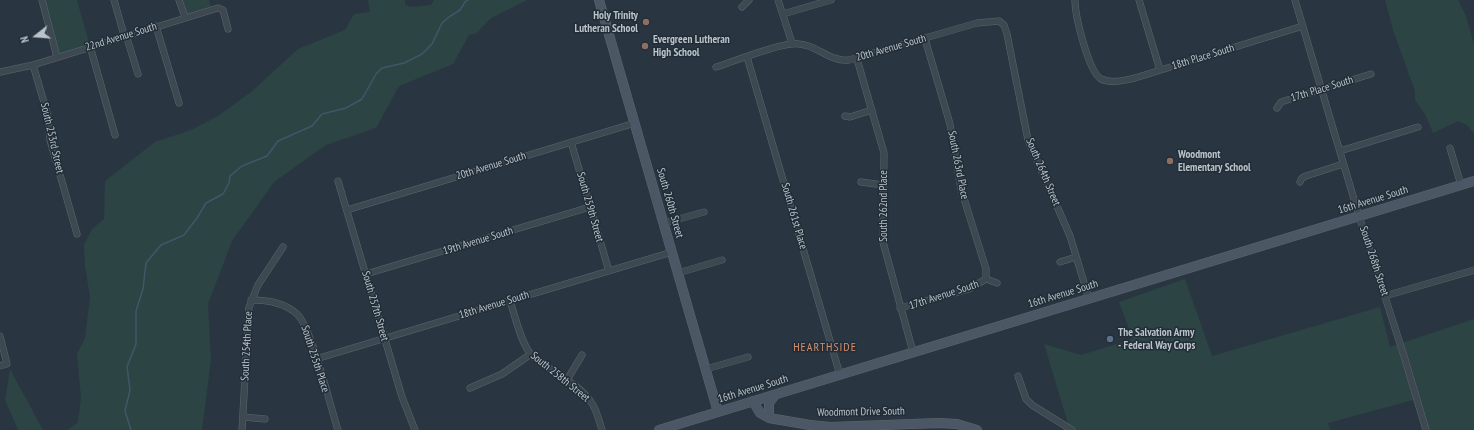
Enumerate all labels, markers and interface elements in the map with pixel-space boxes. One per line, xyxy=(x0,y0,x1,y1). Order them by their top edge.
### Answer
place label: Holy Trinity Lutheran School xyxy=(575,9,638,35)
north arrow xyxy=(16,16,56,56)
marker: Holy Trinity Lutheran School xyxy=(641,17,651,27)
street label: 22nd Avenue South xyxy=(84,20,158,54)
street label: 20th Avenue South xyxy=(854,32,928,64)
place label: Evergreen Lutheran High School xyxy=(653,33,730,59)
text: N xyxy=(17,35,32,44)
marker: Evergreen Lutheran High School xyxy=(640,41,650,51)
street label: 18th Place South xyxy=(1170,41,1236,73)
street label: 17th Place South xyxy=(1289,73,1355,105)
street label: South 253rd Street xyxy=(37,101,67,175)
street label: South 263rd Place xyxy=(945,130,971,200)
street label: South 264th Street xyxy=(1023,136,1063,208)
place label: Woodmont Elementary School xyxy=(1178,148,1251,174)
street label: 20th Avenue South xyxy=(454,149,528,183)
marker: Woodmont Elementary School xyxy=(1165,156,1175,166)
street label: South 260th Street xyxy=(654,166,686,240)
street label: South 259th Street xyxy=(574,170,606,244)
street label: South 262nd Place xyxy=(877,170,891,242)
street label: South 261st Place xyxy=(778,181,810,251)
street label: 16th Avenue South xyxy=(1336,183,1410,217)
street label: 19th Avenue South xyxy=(441,224,515,258)
street label: South 268th Street xyxy=(1357,225,1391,297)
street label: South 257th Street xyxy=(359,269,391,343)
street label: 16th Avenue South xyxy=(1026,277,1100,311)
street label: 17th Avenue South xyxy=(908,278,980,312)
street label: 18th Avenue South xyxy=(457,288,531,322)
street label: South 254th Place xyxy=(239,311,255,381)
street label: South 255th Place xyxy=(298,324,332,394)
place label: The Salvation Army - Federal Way Corps xyxy=(1118,326,1195,352)
marker: The Salvation Army - Federal Way Corps xyxy=(1105,334,1115,344)
district label: HEARTHSIDE xyxy=(793,341,857,355)
street label: South 258th Street xyxy=(528,349,592,405)
street label: 16th Avenue South xyxy=(716,372,790,406)
street label: Woodmont Drive South xyxy=(817,405,905,419)

